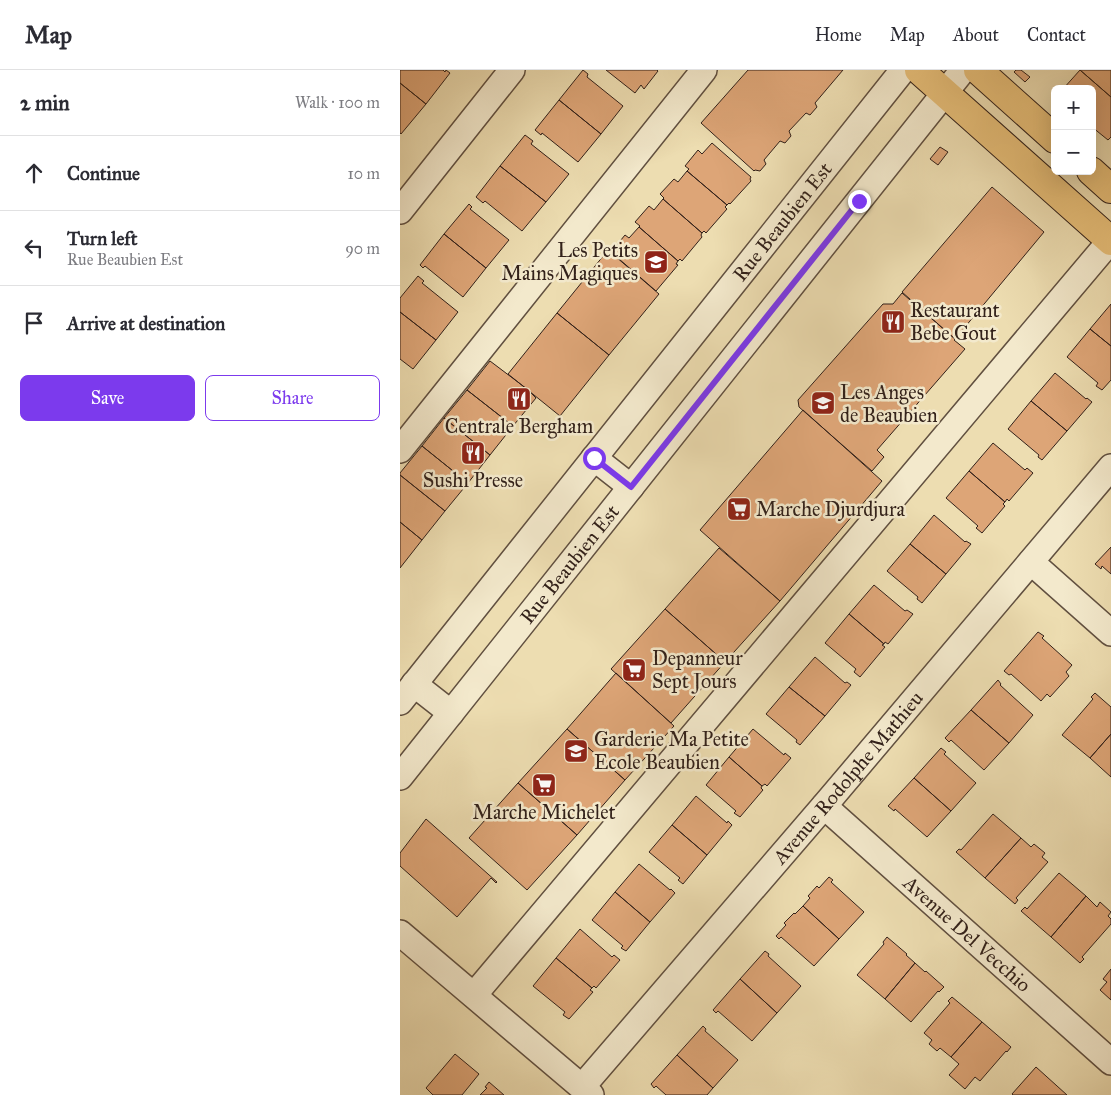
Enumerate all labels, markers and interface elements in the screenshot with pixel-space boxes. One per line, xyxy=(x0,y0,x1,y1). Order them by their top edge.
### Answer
text: Map xyxy=(25,20,72,50)
text: Home xyxy=(815,24,862,46)
text: Map xyxy=(890,24,925,46)
text: About xyxy=(953,24,999,46)
text: Contact xyxy=(1027,24,1086,46)
map controls xyxy=(1051,85,1096,175)
button: + xyxy=(1051,85,1096,130)
text: 2 min xyxy=(20,90,70,116)
text: Walk · 100 m xyxy=(295,93,380,112)
button: − xyxy=(1051,130,1096,175)
street label: Rue Beaubien Est xyxy=(728,157,837,286)
icon: ahead xyxy=(20,159,48,187)
text: Continue xyxy=(67,162,140,185)
text: 10 m xyxy=(348,164,380,183)
route end xyxy=(848,190,871,213)
text: Turn left xyxy=(67,227,137,250)
icon: left xyxy=(20,234,48,262)
place label: Les Petits Mains Magiques xyxy=(501,238,638,286)
text: 90 m xyxy=(345,239,380,258)
school or university icon: Les Petits Mains Magiques xyxy=(643,249,669,275)
text: Rue Beaubien Est xyxy=(67,250,183,269)
place label: Restaurant Bebe Gout xyxy=(910,298,1000,345)
icon: arrive xyxy=(20,309,48,337)
restaurant icon: Restaurant Bebe Gout xyxy=(880,309,906,335)
text: Arrive at destination xyxy=(67,312,225,335)
button: Save xyxy=(20,375,195,421)
button: Share xyxy=(205,375,380,421)
place label: Les Anges de Beaubien xyxy=(840,380,938,427)
restaurant icon: Centrale Bergham xyxy=(506,386,532,412)
school or university icon: Les Anges de Beaubien xyxy=(810,390,836,416)
place label: Centrale Bergham xyxy=(445,414,593,439)
restaurant icon: Sushi Presse xyxy=(460,440,486,466)
route start xyxy=(583,447,606,470)
place label: Sushi Presse xyxy=(423,468,523,492)
supermarket icon: Marche Djurdjura xyxy=(726,496,752,522)
place label: Marche Djurdjura xyxy=(756,497,905,521)
street label: Rue Beaubien Est xyxy=(515,500,624,628)
place label: Depanneur Sept Jours xyxy=(652,646,743,694)
supermarket icon: Depanneur Sept Jours xyxy=(621,657,647,683)
street label: Avenue Rodolphe Mathieu xyxy=(767,686,928,870)
place label: Garderie Ma Petite Ecole Beaubien xyxy=(594,727,749,774)
school or university icon: Garderie Ma Petite Ecole Beaubien xyxy=(563,738,589,764)
supermarket icon: Marche Michelet xyxy=(531,772,557,798)
place label: Marche Michelet xyxy=(472,800,616,824)
street label: Avenue Del Vecchio xyxy=(898,870,1036,997)

